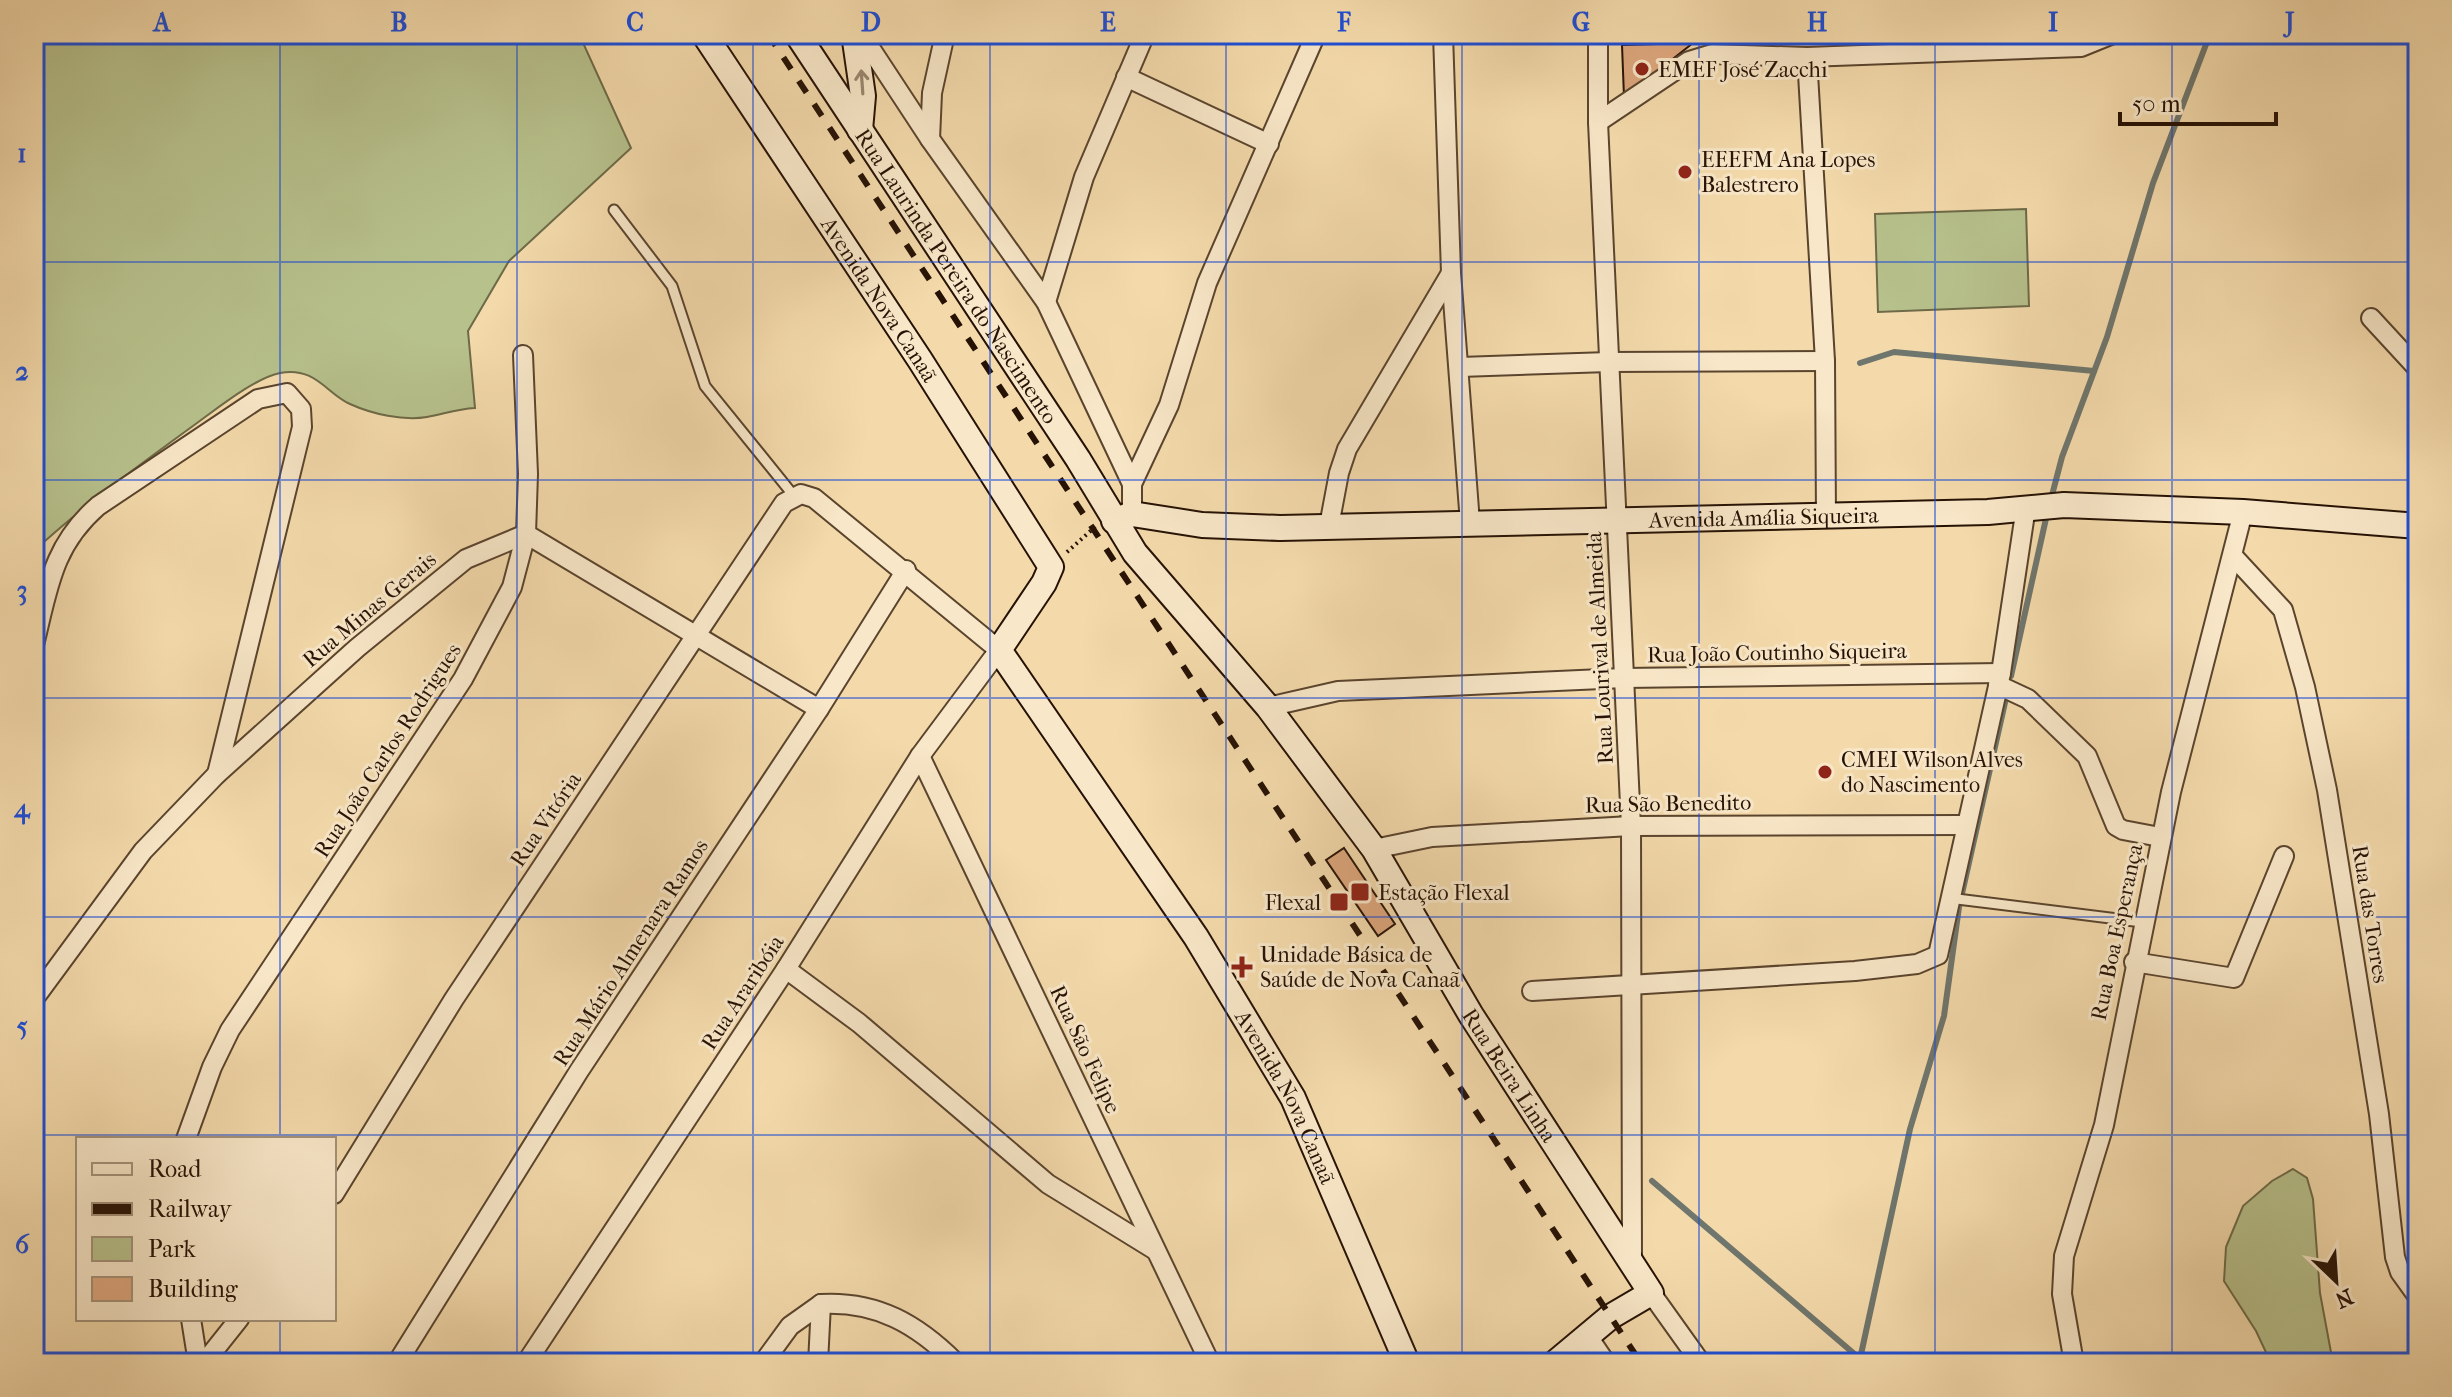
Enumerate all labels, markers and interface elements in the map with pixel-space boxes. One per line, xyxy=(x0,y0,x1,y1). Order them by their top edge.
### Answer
text: A xyxy=(152,7,172,38)
text: B xyxy=(391,7,408,38)
text: C xyxy=(626,7,644,38)
text: D xyxy=(861,7,881,38)
text: E xyxy=(1100,7,1116,38)
text: F xyxy=(1336,7,1351,38)
text: G xyxy=(1572,7,1590,38)
text: H xyxy=(1807,7,1828,38)
text: I xyxy=(2048,7,2058,38)
text: J xyxy=(2282,7,2295,38)
place label: EMEF José Zacchi xyxy=(1658,57,1828,83)
marker: EMEF José Zacchi xyxy=(1633,60,1651,78)
one-way arrow xyxy=(854,69,869,96)
scale bar xyxy=(2120,76,2276,126)
text: 50 m xyxy=(2132,90,2181,118)
street label: Rua Laurinda Pereira do Nascimento xyxy=(849,124,1063,429)
text: 1 xyxy=(17,138,27,169)
place label: EEEFM Ana Lopes Balestrero xyxy=(1701,147,1875,198)
marker: EEEFM Ana Lopes Balestrero xyxy=(1676,163,1694,181)
street label: Avenida Nova Canaã xyxy=(814,212,943,388)
text: 2 xyxy=(15,356,29,387)
street label: Avenida Amália Siqueira xyxy=(1647,502,1880,534)
street label: Rua Lourival de Almeida xyxy=(1581,530,1619,765)
street label: Rua Minas Gerais xyxy=(298,546,442,673)
text: 3 xyxy=(17,575,27,606)
street label: Rua João Coutinho Siqueira xyxy=(1647,638,1908,668)
street label: Rua João Carlos Rodrigues xyxy=(309,639,467,863)
place label: CMEI Wilson Alves do Nascimento xyxy=(1841,747,2023,798)
marker: CMEI Wilson Alves do Nascimento xyxy=(1816,763,1834,781)
street label: Rua Vitória xyxy=(505,767,587,872)
street label: Rua São Benedito xyxy=(1585,790,1751,818)
text: 4 xyxy=(13,793,31,825)
street label: Rua Mário Almenara Ramos xyxy=(548,834,714,1071)
street label: Rua Boa Esperança xyxy=(2086,841,2149,1023)
street label: Rua das Torres xyxy=(2346,843,2394,985)
place label: Estação Flexal xyxy=(1378,880,1510,906)
marker: Estação Flexal xyxy=(1349,881,1371,903)
place label: Flexal xyxy=(1265,890,1321,916)
marker: Flexal xyxy=(1328,891,1350,913)
street label: Rua Araribóia xyxy=(696,930,790,1055)
place label: Unidade Básica de Saúde de Nova Canaã xyxy=(1260,942,1461,993)
marker: Unidade Básica de Saúde de Nova Canaã xyxy=(1231,956,1253,978)
street label: Rua São Felipe xyxy=(1044,981,1126,1118)
street label: Rua Beira Linha xyxy=(1456,1004,1562,1148)
street label: Avenida Nova Canaã xyxy=(1229,1005,1341,1189)
text: 5 xyxy=(16,1011,28,1042)
legend xyxy=(76,1137,336,1321)
text: Road xyxy=(148,1155,202,1183)
text: Railway xyxy=(148,1195,233,1223)
text: 6 xyxy=(15,1229,30,1260)
text: Park xyxy=(148,1235,196,1263)
north arrow xyxy=(2296,1241,2376,1321)
text: Building xyxy=(148,1275,239,1303)
text: N xyxy=(2331,1283,2357,1314)

